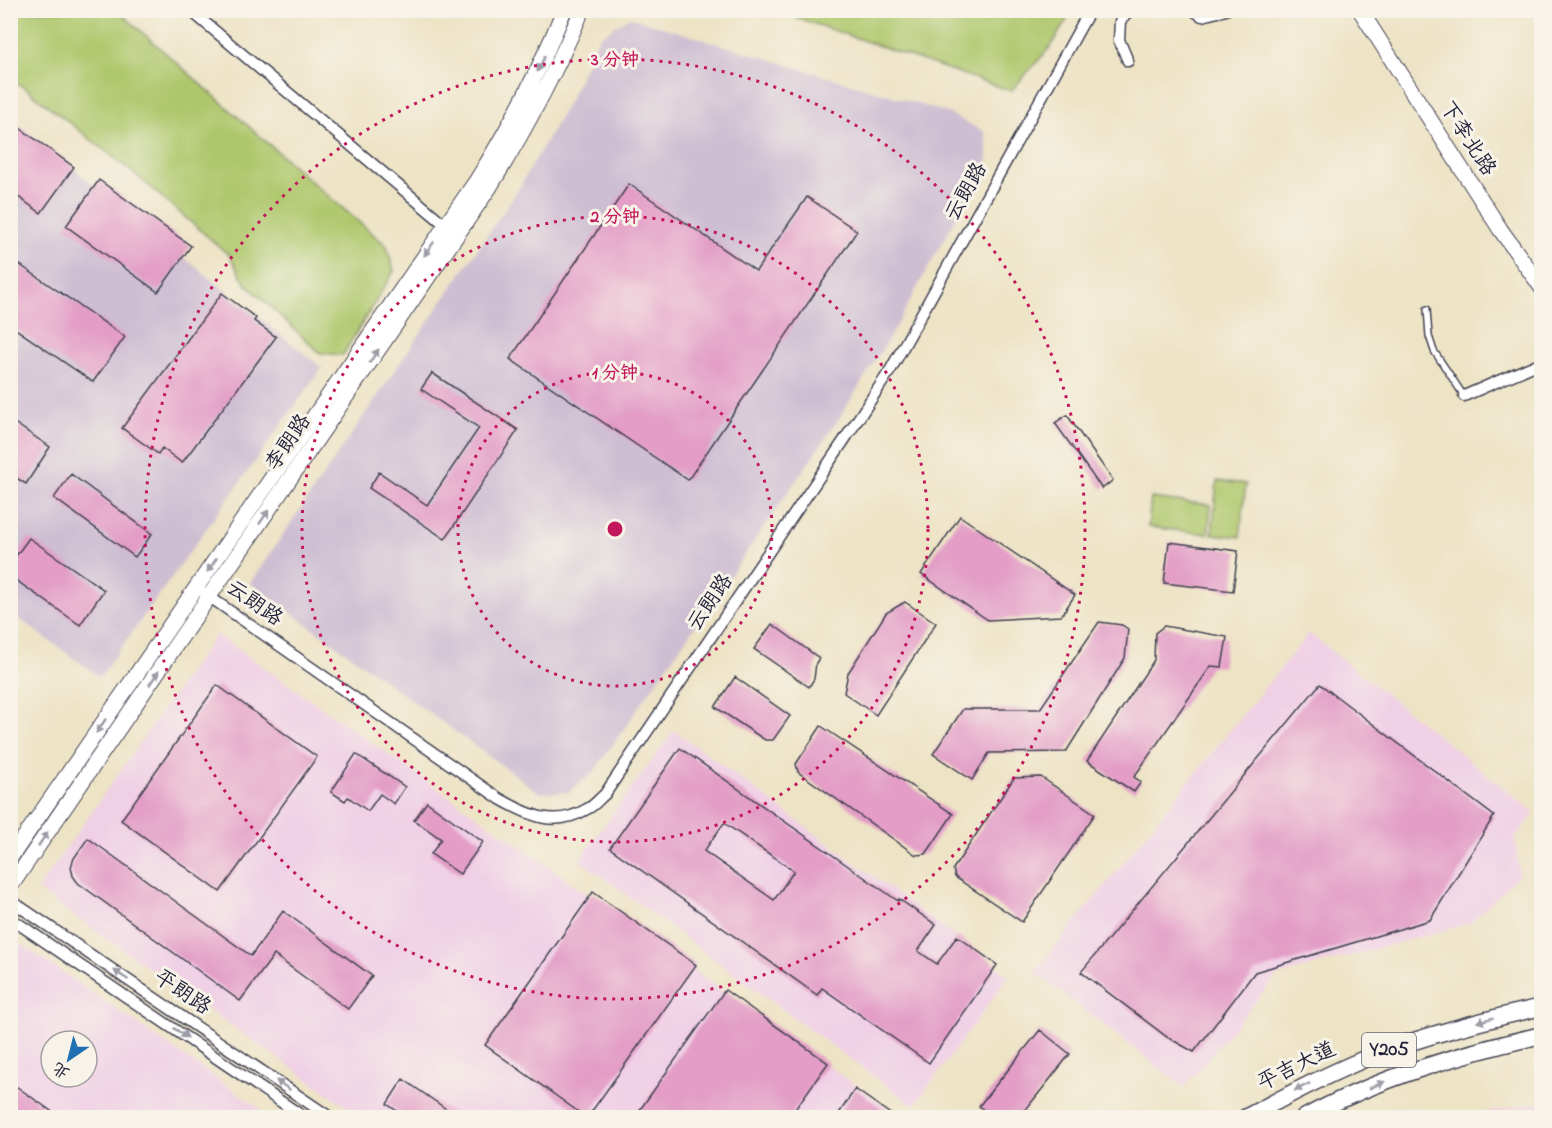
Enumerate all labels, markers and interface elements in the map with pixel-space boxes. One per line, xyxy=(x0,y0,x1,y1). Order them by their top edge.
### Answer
text: 3 分钟 xyxy=(590,48,639,74)
one-way arrow xyxy=(537,56,546,73)
street label: 下李北路 xyxy=(1432,96,1502,182)
street label: 云朗路 xyxy=(939,157,995,227)
text: 2 分钟 xyxy=(589,205,640,231)
one-way arrow xyxy=(423,240,435,256)
one-way arrow xyxy=(368,349,380,365)
text: 1 分钟 xyxy=(592,361,638,387)
street label: 李朗路 xyxy=(259,408,319,478)
one-way arrow xyxy=(258,510,270,526)
centre of rings xyxy=(605,519,625,539)
one-way arrow xyxy=(207,557,218,573)
street label: 云朗路 xyxy=(681,568,741,638)
street label: 云朗路 xyxy=(220,574,288,634)
one-way arrow xyxy=(148,670,159,686)
one-way arrow xyxy=(96,717,107,734)
one-way arrow xyxy=(38,831,49,847)
street label: 平朗路 xyxy=(147,963,217,1023)
one-way arrow xyxy=(114,969,130,981)
one-way arrow xyxy=(1475,1016,1494,1026)
one-way arrow xyxy=(172,1027,188,1039)
north arrow xyxy=(39,1029,99,1089)
road number: Y205 xyxy=(1362,1033,1416,1067)
street label: 平吉大道 xyxy=(1253,1035,1341,1099)
text: 北 xyxy=(48,1055,75,1084)
one-way arrow xyxy=(275,1079,291,1091)
one-way arrow xyxy=(1368,1080,1386,1090)
one-way arrow xyxy=(1293,1082,1311,1092)

